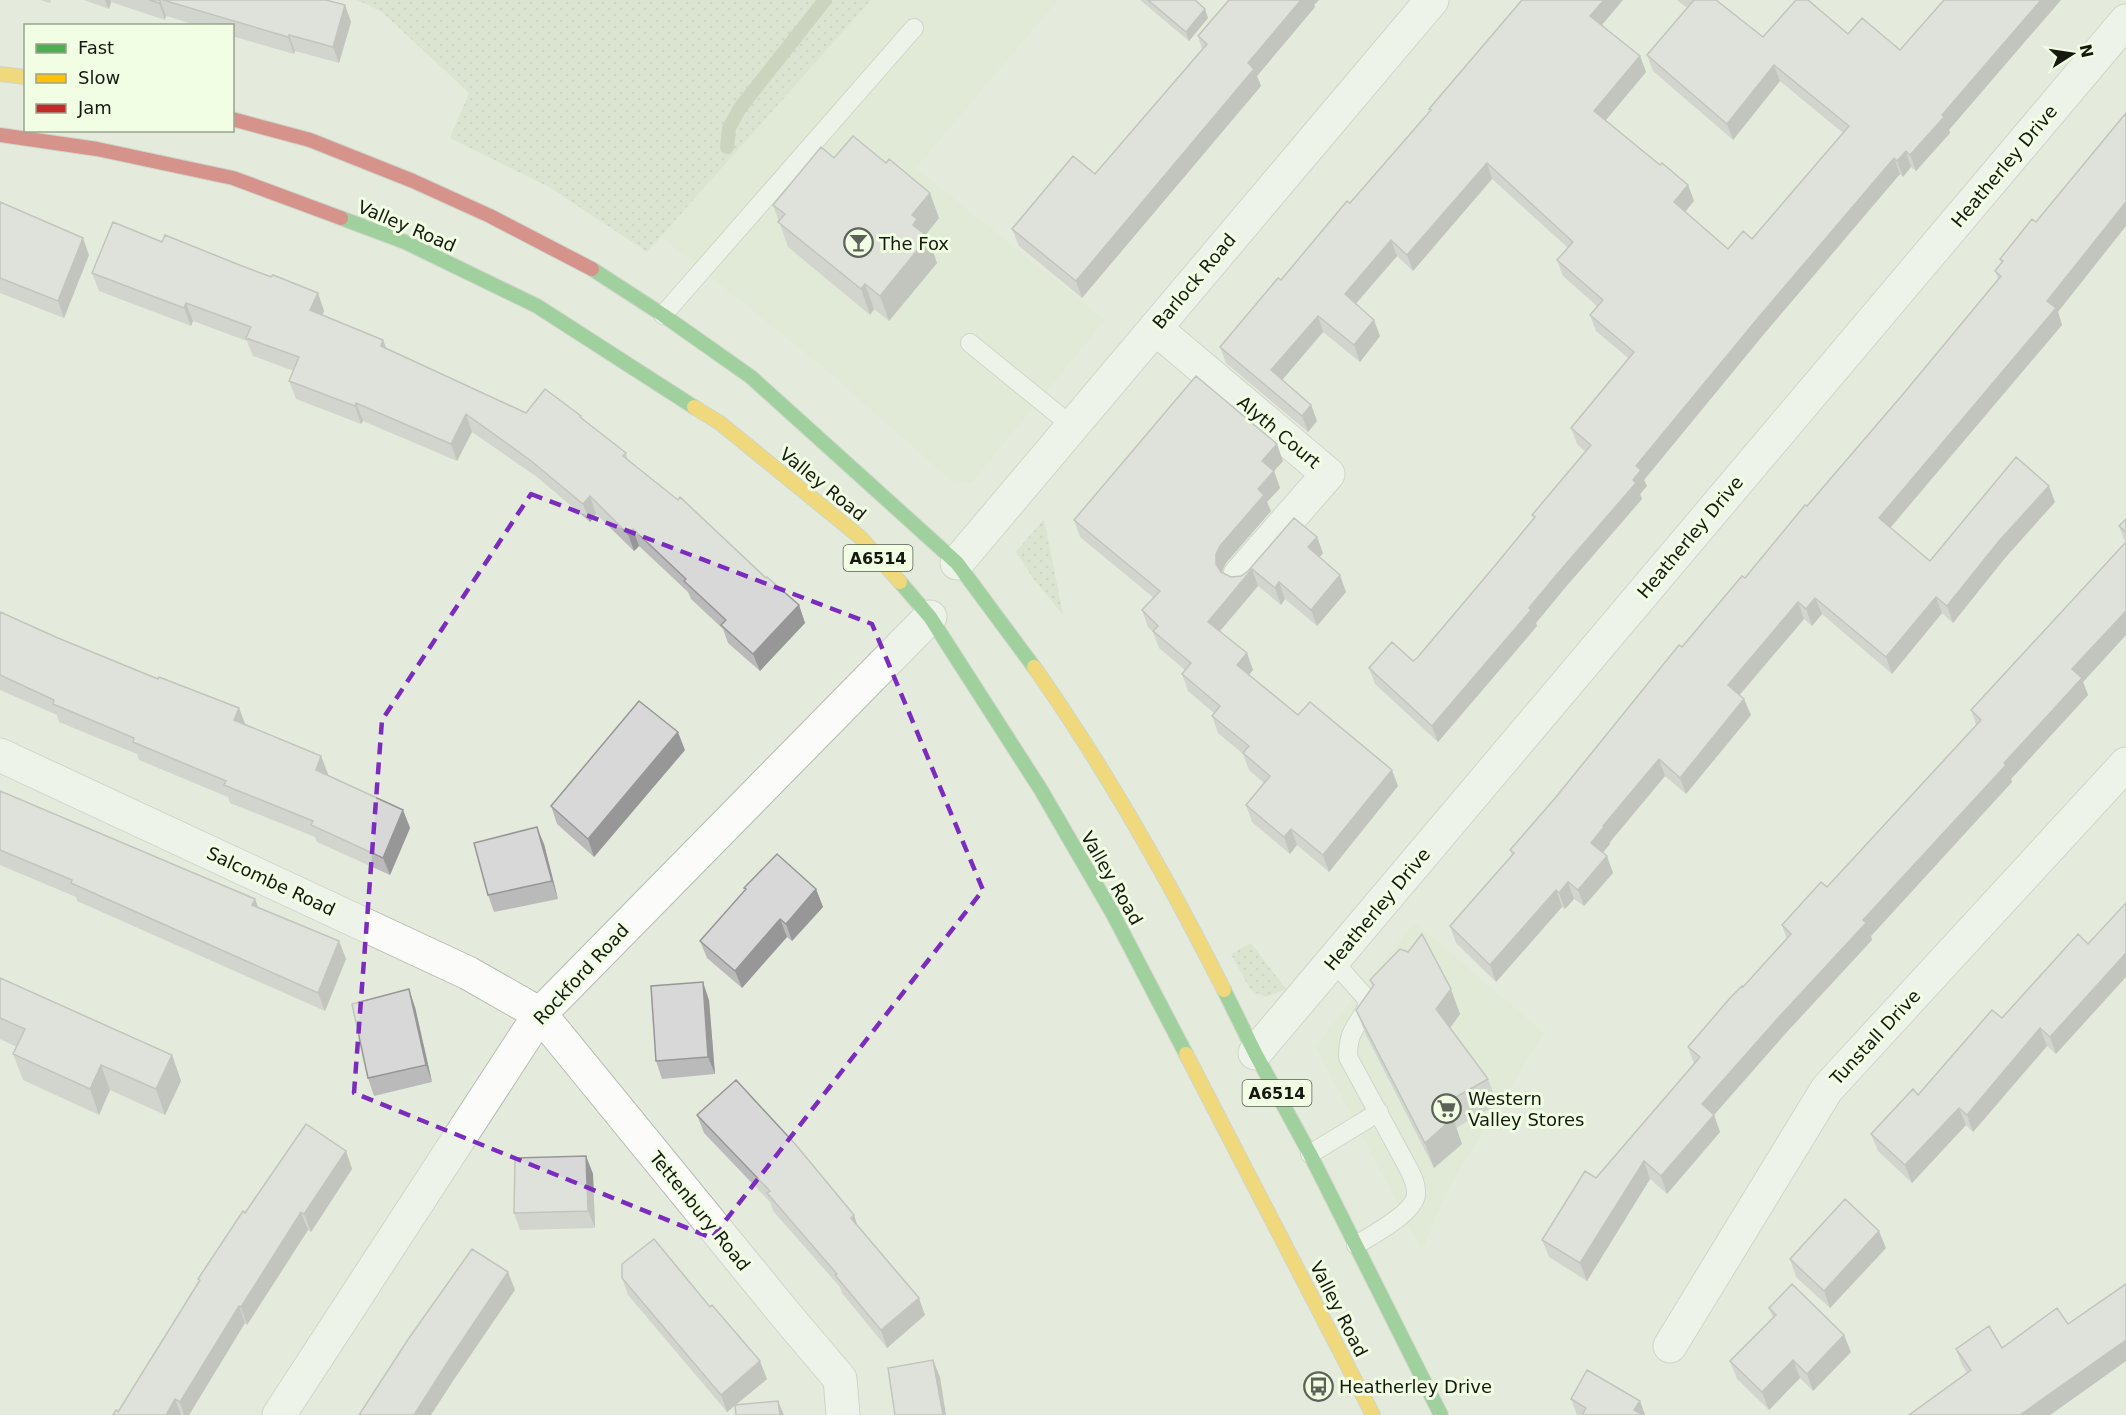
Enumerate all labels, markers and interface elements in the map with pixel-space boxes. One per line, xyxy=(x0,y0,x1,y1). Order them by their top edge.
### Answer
legend xyxy=(24,24,234,132)
north arrow xyxy=(2042,24,2102,84)
text: Fast xyxy=(78,37,114,58)
text: N xyxy=(2075,42,2097,60)
text: Slow xyxy=(78,67,120,88)
text: Jam xyxy=(77,97,112,118)
street label: Heatherley Drive xyxy=(1947,101,2061,231)
street label: Valley Road xyxy=(355,196,459,256)
bar icon: The Fox xyxy=(842,227,874,259)
street label: Barlock Road xyxy=(1148,229,1240,333)
place label: The Fox xyxy=(878,233,949,254)
street label: Alyth Court xyxy=(1233,391,1325,473)
street label: Valley Road xyxy=(776,443,870,525)
street label: Heatherley Drive xyxy=(1633,472,1747,602)
road number: A6514 xyxy=(844,545,912,571)
street label: Valley Road xyxy=(1077,827,1147,929)
street label: Salcombe Road xyxy=(203,842,339,920)
street label: Heatherley Drive xyxy=(1320,844,1434,974)
street label: Rockford Road xyxy=(529,919,633,1029)
street label: Tunstall Drive xyxy=(1825,985,1924,1090)
road number: A6514 xyxy=(1242,1080,1312,1106)
place label: Western Valley Stores xyxy=(1468,1088,1584,1130)
supermarket icon: Western Valley Stores xyxy=(1431,1092,1463,1124)
street label: Tettenbury Road xyxy=(645,1146,755,1275)
street label: Valley Road xyxy=(1306,1258,1372,1360)
bus stop icon: Heatherley Drive xyxy=(1302,1370,1334,1402)
place label: Heatherley Drive xyxy=(1339,1376,1492,1397)

